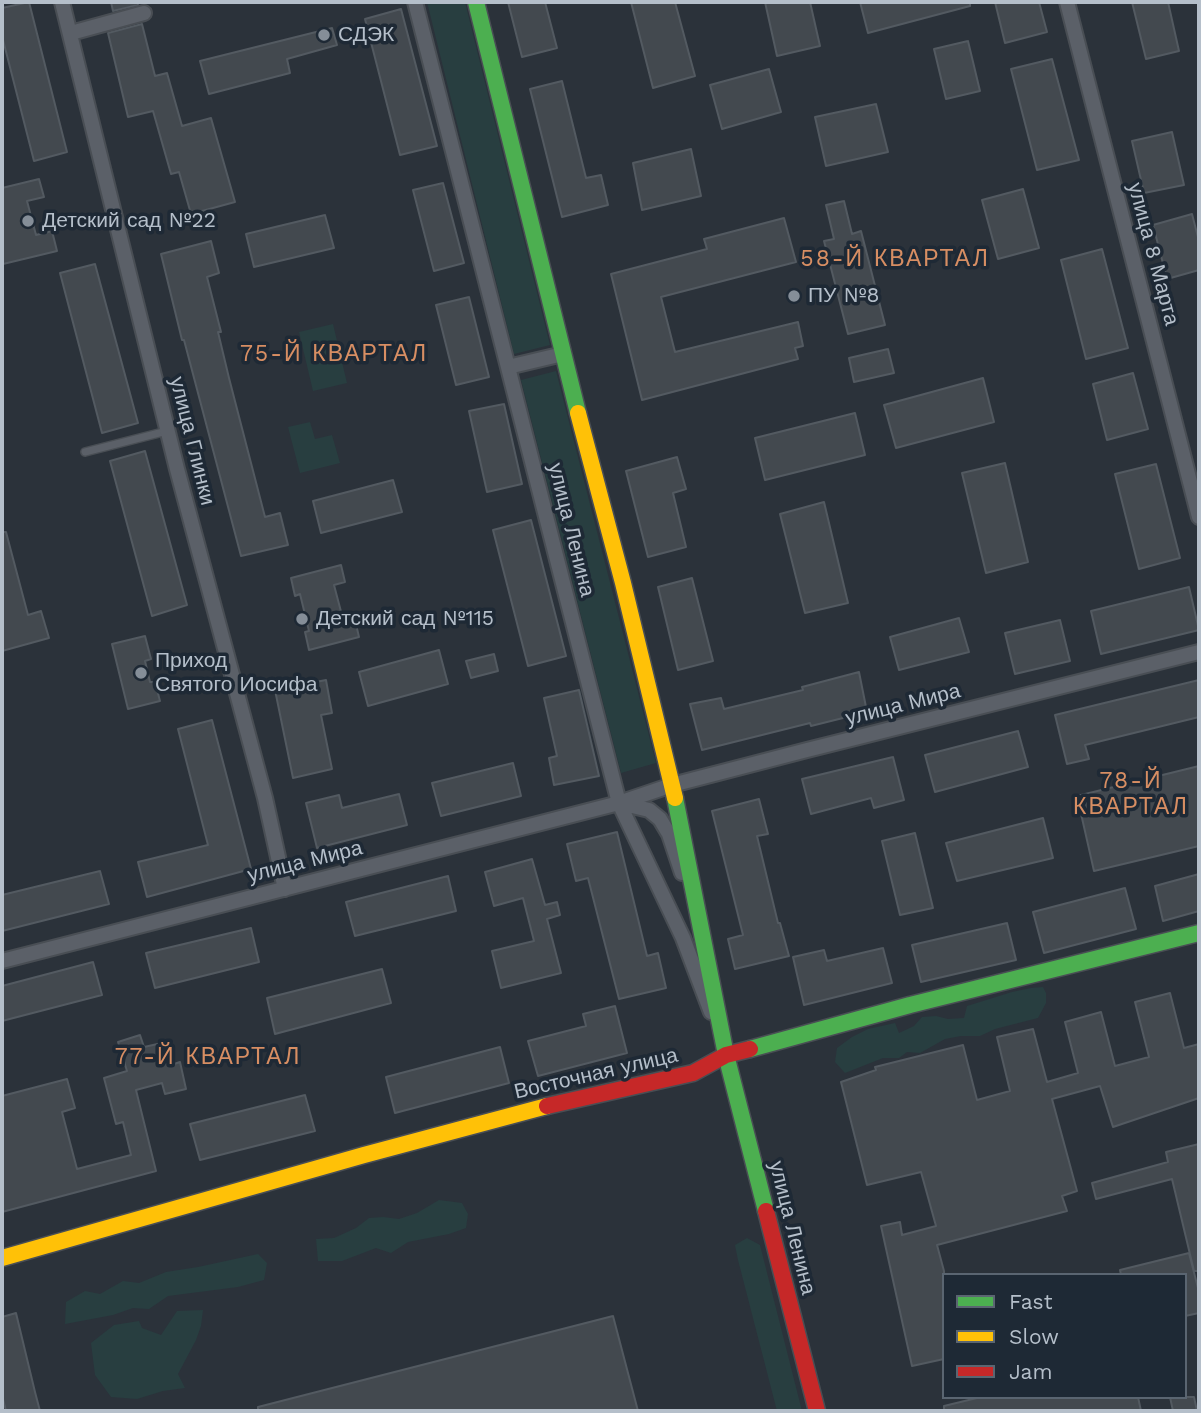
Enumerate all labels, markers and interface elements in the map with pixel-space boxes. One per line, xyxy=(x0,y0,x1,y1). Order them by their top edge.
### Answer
place label: СДЭК xyxy=(338,22,394,48)
marker: СДЭК xyxy=(316,27,332,43)
street label: улица 8 Марта xyxy=(1122,180,1184,328)
place label: Детский сад №22 xyxy=(42,208,216,234)
marker: Детский сад №22 xyxy=(20,213,36,229)
district label: 58-Й КВАРТАЛ xyxy=(802,245,988,273)
place label: ПУ №8 xyxy=(808,283,880,309)
marker: ПУ №8 xyxy=(786,288,802,304)
district label: 75-Й КВАРТАЛ xyxy=(241,340,427,368)
street label: улица Глинки xyxy=(164,374,220,508)
street label: улица Ленина xyxy=(542,461,600,599)
place label: Детский сад №115 xyxy=(316,606,494,632)
marker: Детский сад №115 xyxy=(294,611,310,627)
place label: Приход Святого Иосифа xyxy=(155,648,318,698)
marker: Приход Святого Иосифа xyxy=(133,665,149,681)
street label: улица Мира xyxy=(843,679,963,731)
district label: 78-Й КВАРТАЛ xyxy=(1074,767,1188,821)
street label: улица Мира xyxy=(245,836,365,888)
district label: 77-Й КВАРТАЛ xyxy=(116,1043,300,1071)
street label: Восточная улица xyxy=(512,1043,680,1105)
street label: улица Ленина xyxy=(763,1159,821,1297)
legend xyxy=(942,1273,1187,1399)
text: Fast xyxy=(1009,1289,1053,1314)
text: Slow xyxy=(1009,1324,1059,1349)
text: Jam xyxy=(1009,1359,1052,1384)

